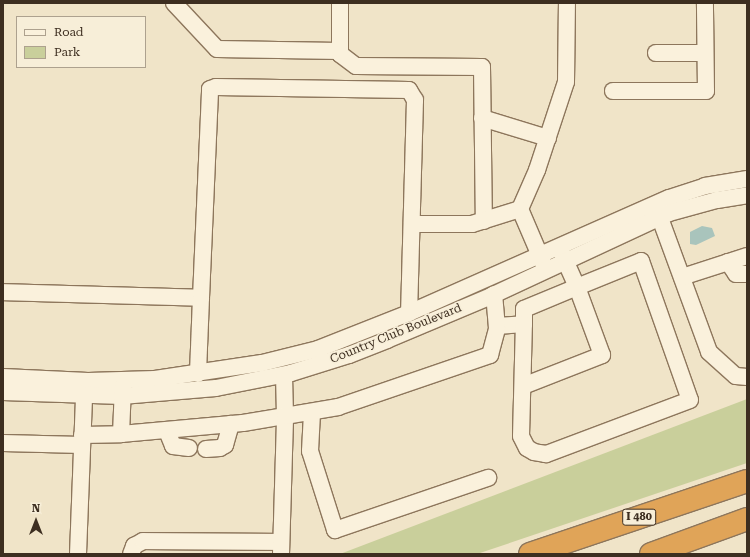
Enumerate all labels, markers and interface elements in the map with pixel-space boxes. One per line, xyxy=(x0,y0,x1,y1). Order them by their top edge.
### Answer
legend xyxy=(16,16,146,68)
text: Road xyxy=(54,25,83,39)
text: Park xyxy=(54,45,80,59)
street label: Country Club Boulevard xyxy=(328,301,464,367)
north arrow xyxy=(16,501,56,541)
text: N xyxy=(32,502,40,515)
road number: I 480 xyxy=(622,508,656,526)

